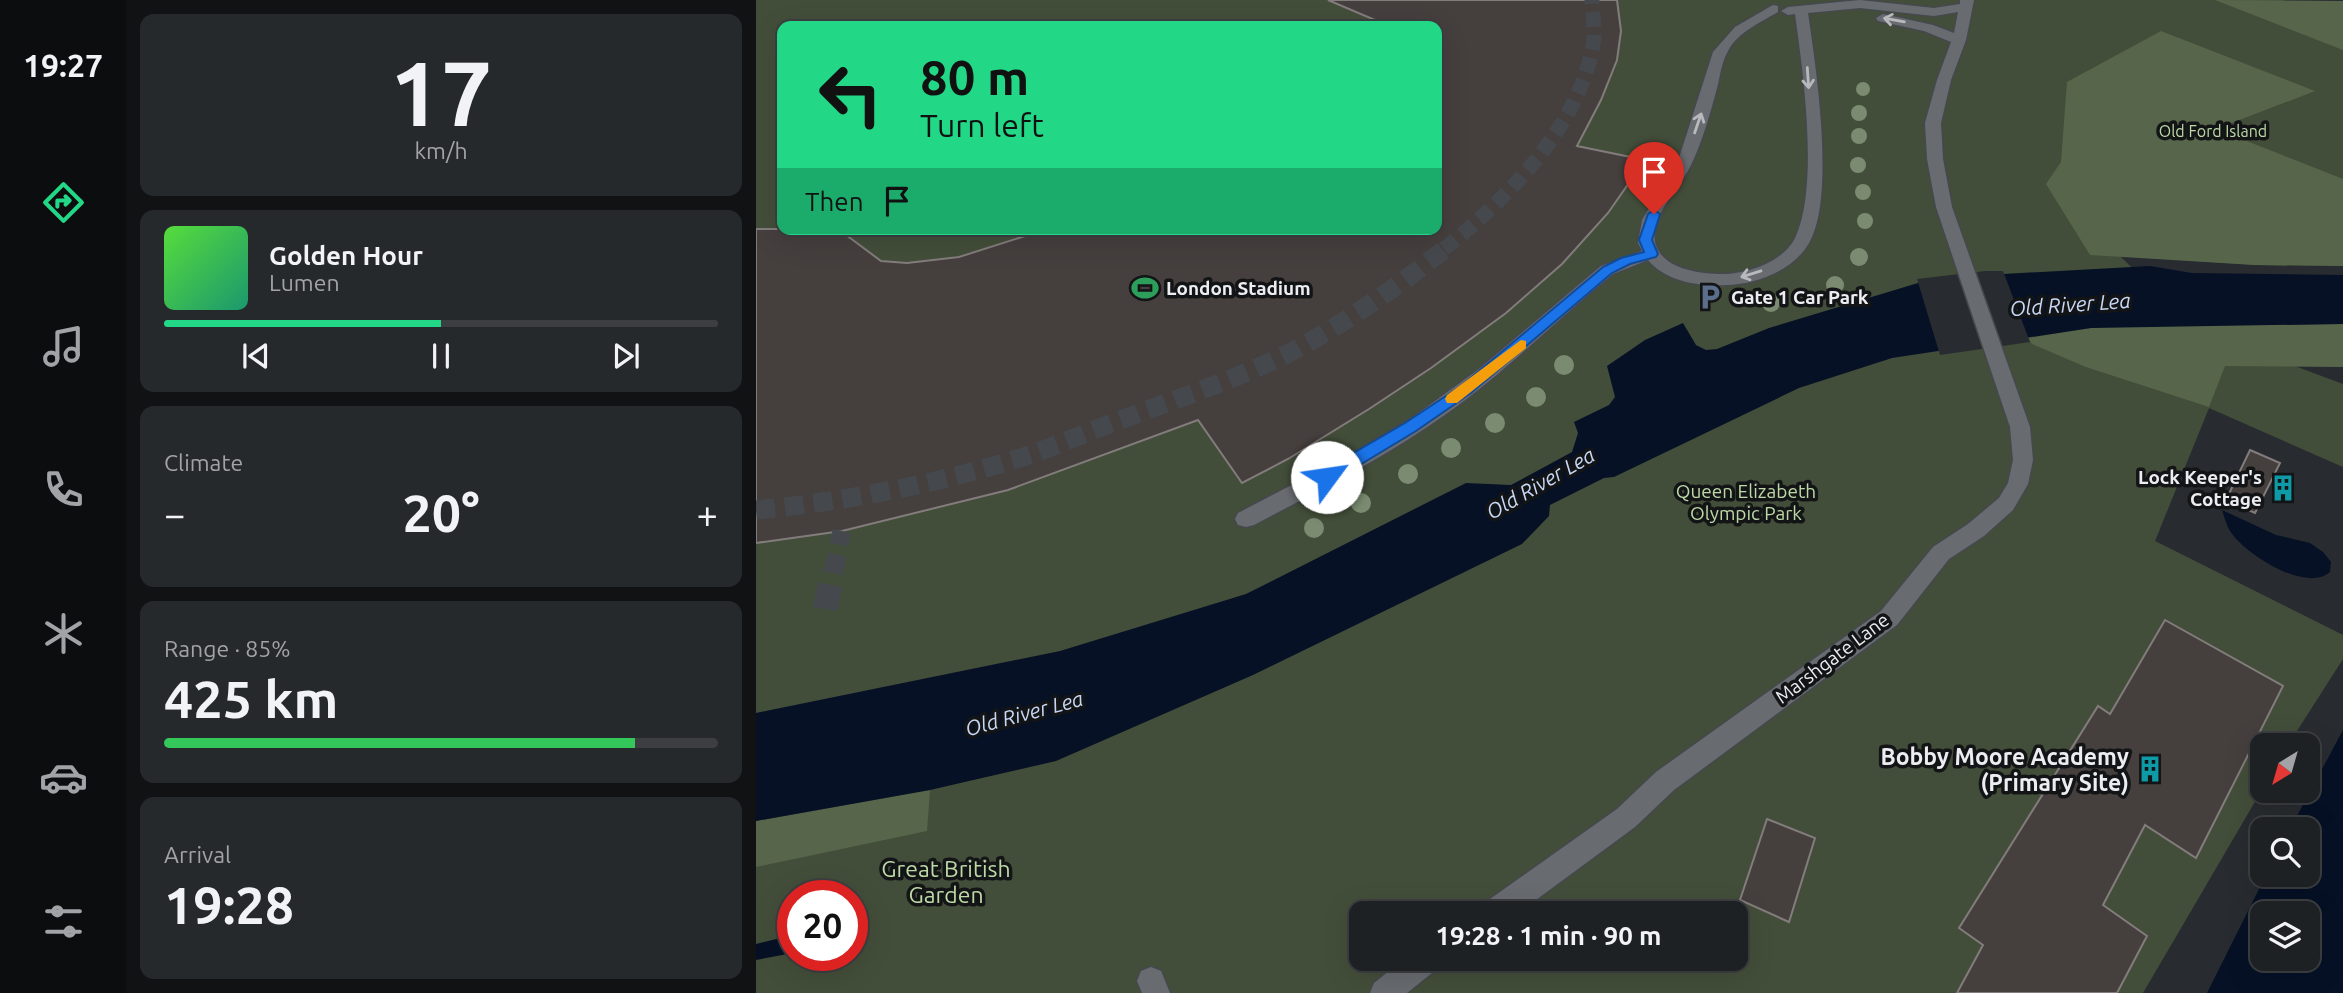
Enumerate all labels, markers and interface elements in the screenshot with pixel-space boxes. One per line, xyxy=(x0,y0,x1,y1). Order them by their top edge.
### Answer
one-way arrow xyxy=(1883,12,1906,26)
text: 17 xyxy=(390,41,492,143)
text: 19:27 xyxy=(23,47,103,83)
icon: left xyxy=(805,49,896,140)
text: 80 m xyxy=(920,49,1029,104)
one-way arrow xyxy=(1802,67,1815,89)
text: Turn left xyxy=(920,107,1044,143)
one-way arrow xyxy=(1693,113,1706,134)
park label: Old Ford Island xyxy=(2159,122,2267,140)
text: km/h xyxy=(414,138,468,163)
pin xyxy=(1624,142,1684,214)
icon: arrive xyxy=(1635,153,1673,191)
icon: directions xyxy=(39,178,88,227)
icon: arrive xyxy=(878,182,916,220)
text: Then xyxy=(805,187,864,216)
text: Golden Hour xyxy=(269,241,423,270)
one-way arrow xyxy=(1740,268,1762,281)
text: Lumen xyxy=(269,270,340,295)
sports icon: London Stadium xyxy=(1130,273,1160,303)
place label: London Stadium xyxy=(1166,277,1311,299)
parking icon: Gate 1 Car Park xyxy=(1695,282,1725,312)
place label: Gate 1 Car Park xyxy=(1731,286,1869,308)
water label: Old River Lea xyxy=(2009,288,2131,320)
icon: music xyxy=(39,322,88,371)
icon: previous xyxy=(237,337,275,375)
icon: pause xyxy=(422,337,460,375)
icon: next xyxy=(607,337,645,375)
position arrow xyxy=(1290,440,1364,514)
water label: Old River Lea xyxy=(1482,442,1598,524)
text: Climate xyxy=(164,450,243,475)
icon: phone xyxy=(39,465,88,514)
place label: Lock Keeper's Cottage xyxy=(2138,466,2262,510)
building icon: Lock Keeper's Cottage xyxy=(2268,473,2298,503)
park label: Queen Elizabeth Olympic Park xyxy=(1676,480,1816,524)
text: 20° xyxy=(402,484,480,542)
text: − xyxy=(164,493,185,535)
text: + xyxy=(697,493,718,535)
street label: Marshgate Lane xyxy=(1771,608,1893,708)
icon: climate xyxy=(39,609,88,658)
text: Range · 85% xyxy=(164,636,291,661)
text: 425 km xyxy=(164,670,338,728)
water label: Old River Lea xyxy=(962,686,1086,740)
north arrow xyxy=(2250,733,2320,803)
map controls xyxy=(2250,733,2320,971)
place label: Bobby Moore Academy (Primary Site) xyxy=(1880,744,2129,796)
icon: car xyxy=(39,753,88,802)
building icon: Bobby Moore Academy (Primary Site) xyxy=(2135,754,2165,784)
button: search xyxy=(2250,817,2320,887)
text: Arrival xyxy=(164,842,231,867)
park label: Great British Garden xyxy=(881,856,1011,907)
text: 19:28 xyxy=(164,876,294,934)
speed limit sign: 20 xyxy=(777,880,868,971)
icon: filters xyxy=(39,897,88,946)
button: layers xyxy=(2250,901,2320,971)
text: 19:28 · 1 min · 90 m xyxy=(1435,921,1662,950)

